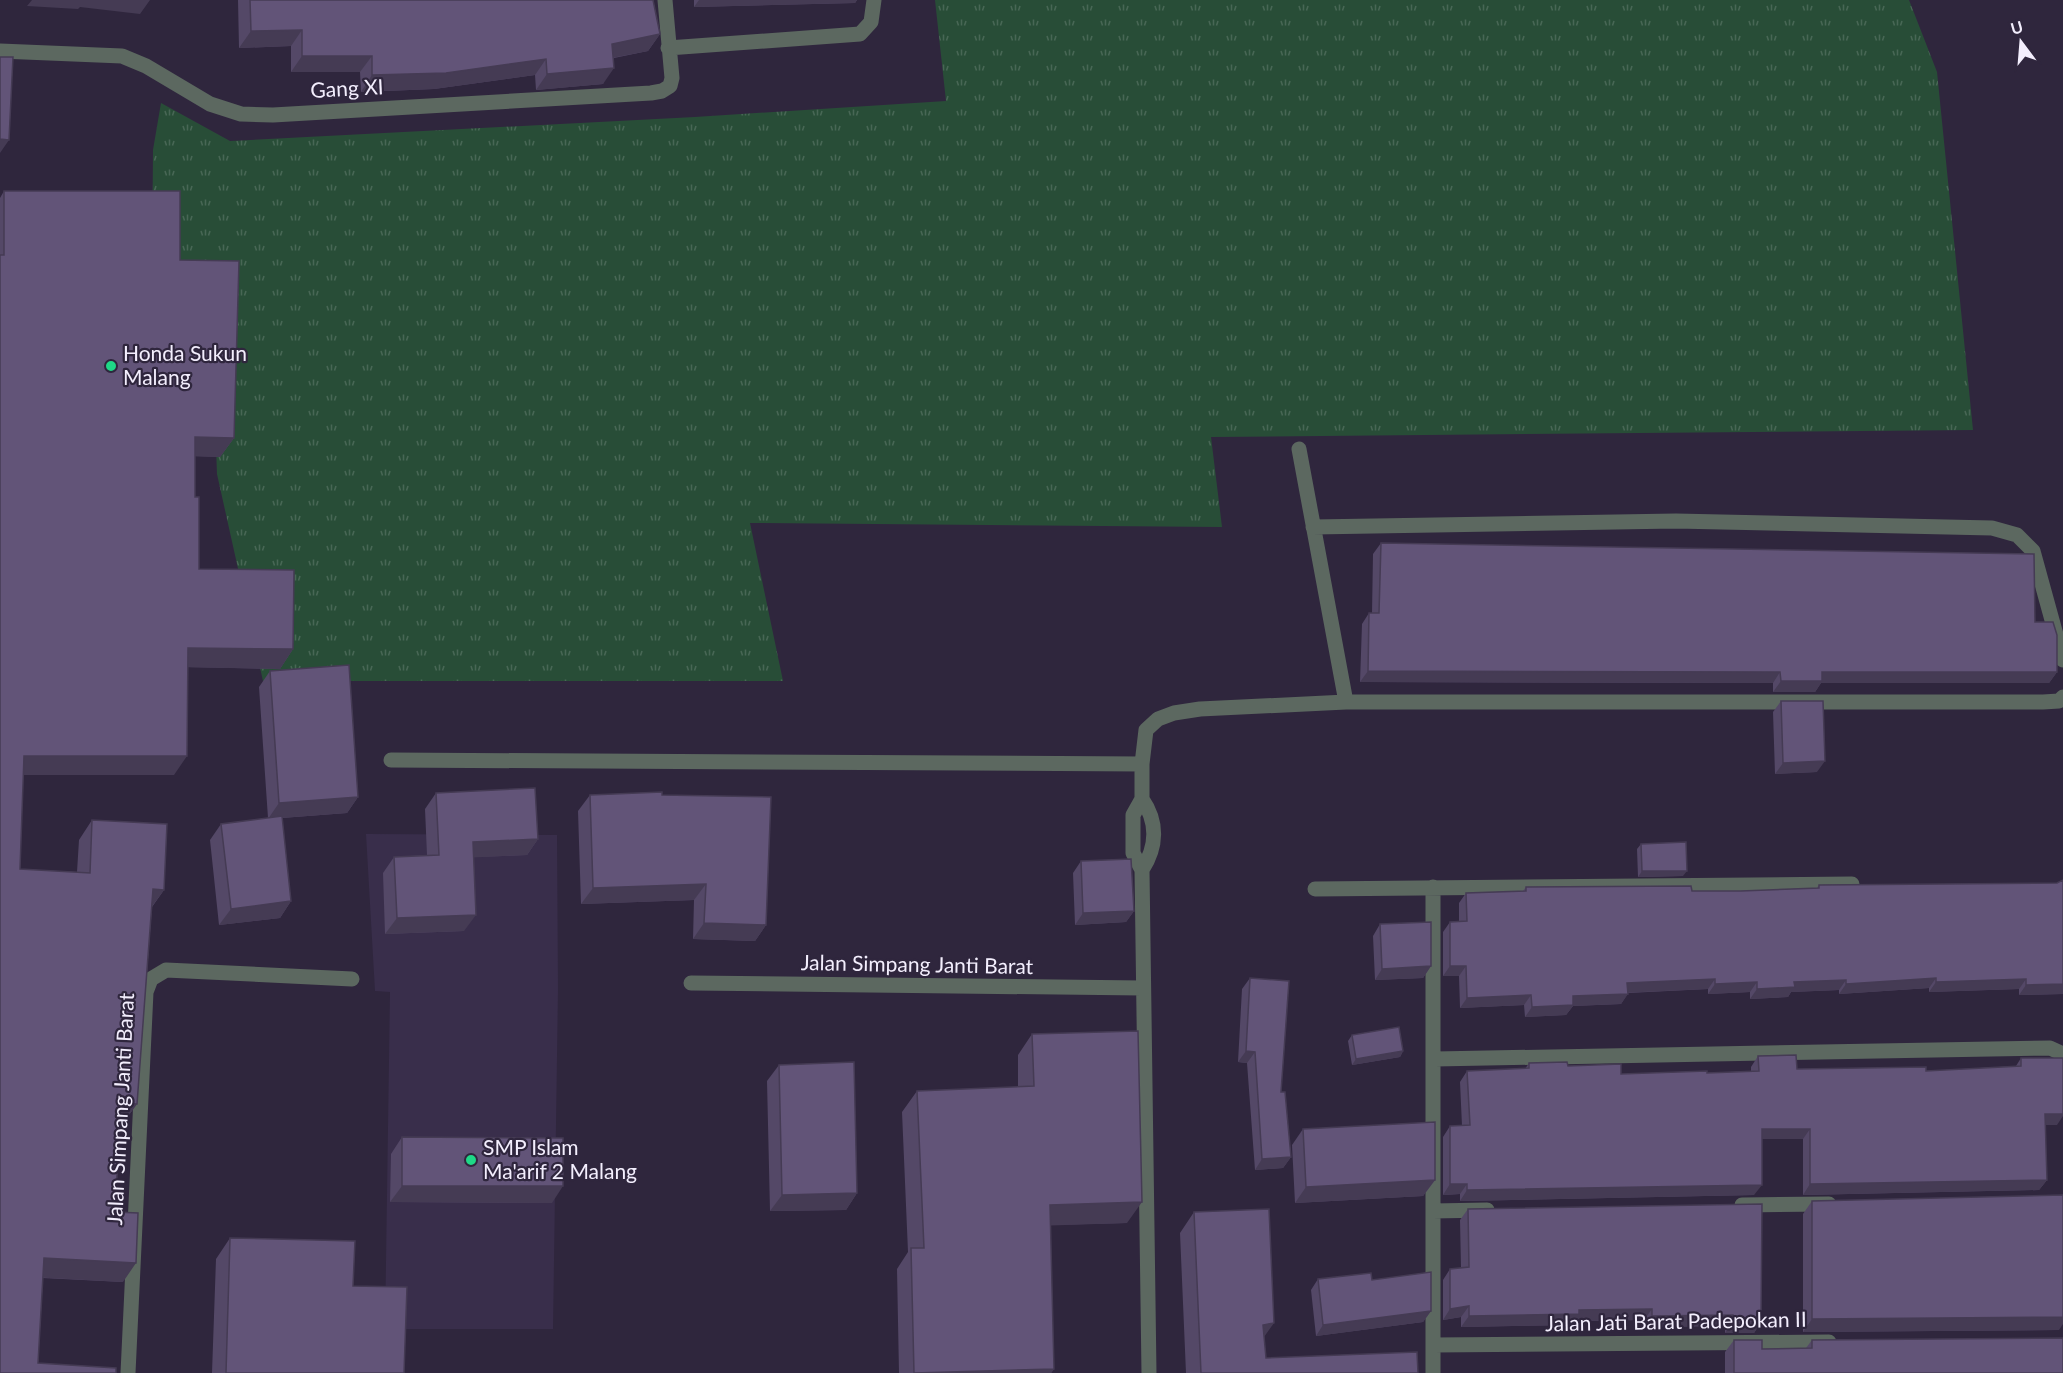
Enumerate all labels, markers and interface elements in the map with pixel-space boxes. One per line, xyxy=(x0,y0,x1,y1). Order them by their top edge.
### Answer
north arrow xyxy=(1991,12,2051,72)
text: U xyxy=(2008,16,2025,38)
street label: Gang XI xyxy=(310,73,384,102)
place label: Honda Sukun Malang xyxy=(123,340,247,389)
marker: Honda Sukun Malang xyxy=(104,359,118,373)
street label: Jalan Simpang Janti Barat xyxy=(801,949,1034,978)
street label: Jalan Simpang Janti Barat xyxy=(101,992,138,1226)
place label: SMP Islam Ma'arif 2 Malang xyxy=(483,1134,637,1183)
marker: SMP Islam Ma'arif 2 Malang xyxy=(464,1153,478,1167)
street label: Jalan Jati Barat Padepokan II xyxy=(1545,1306,1807,1335)

